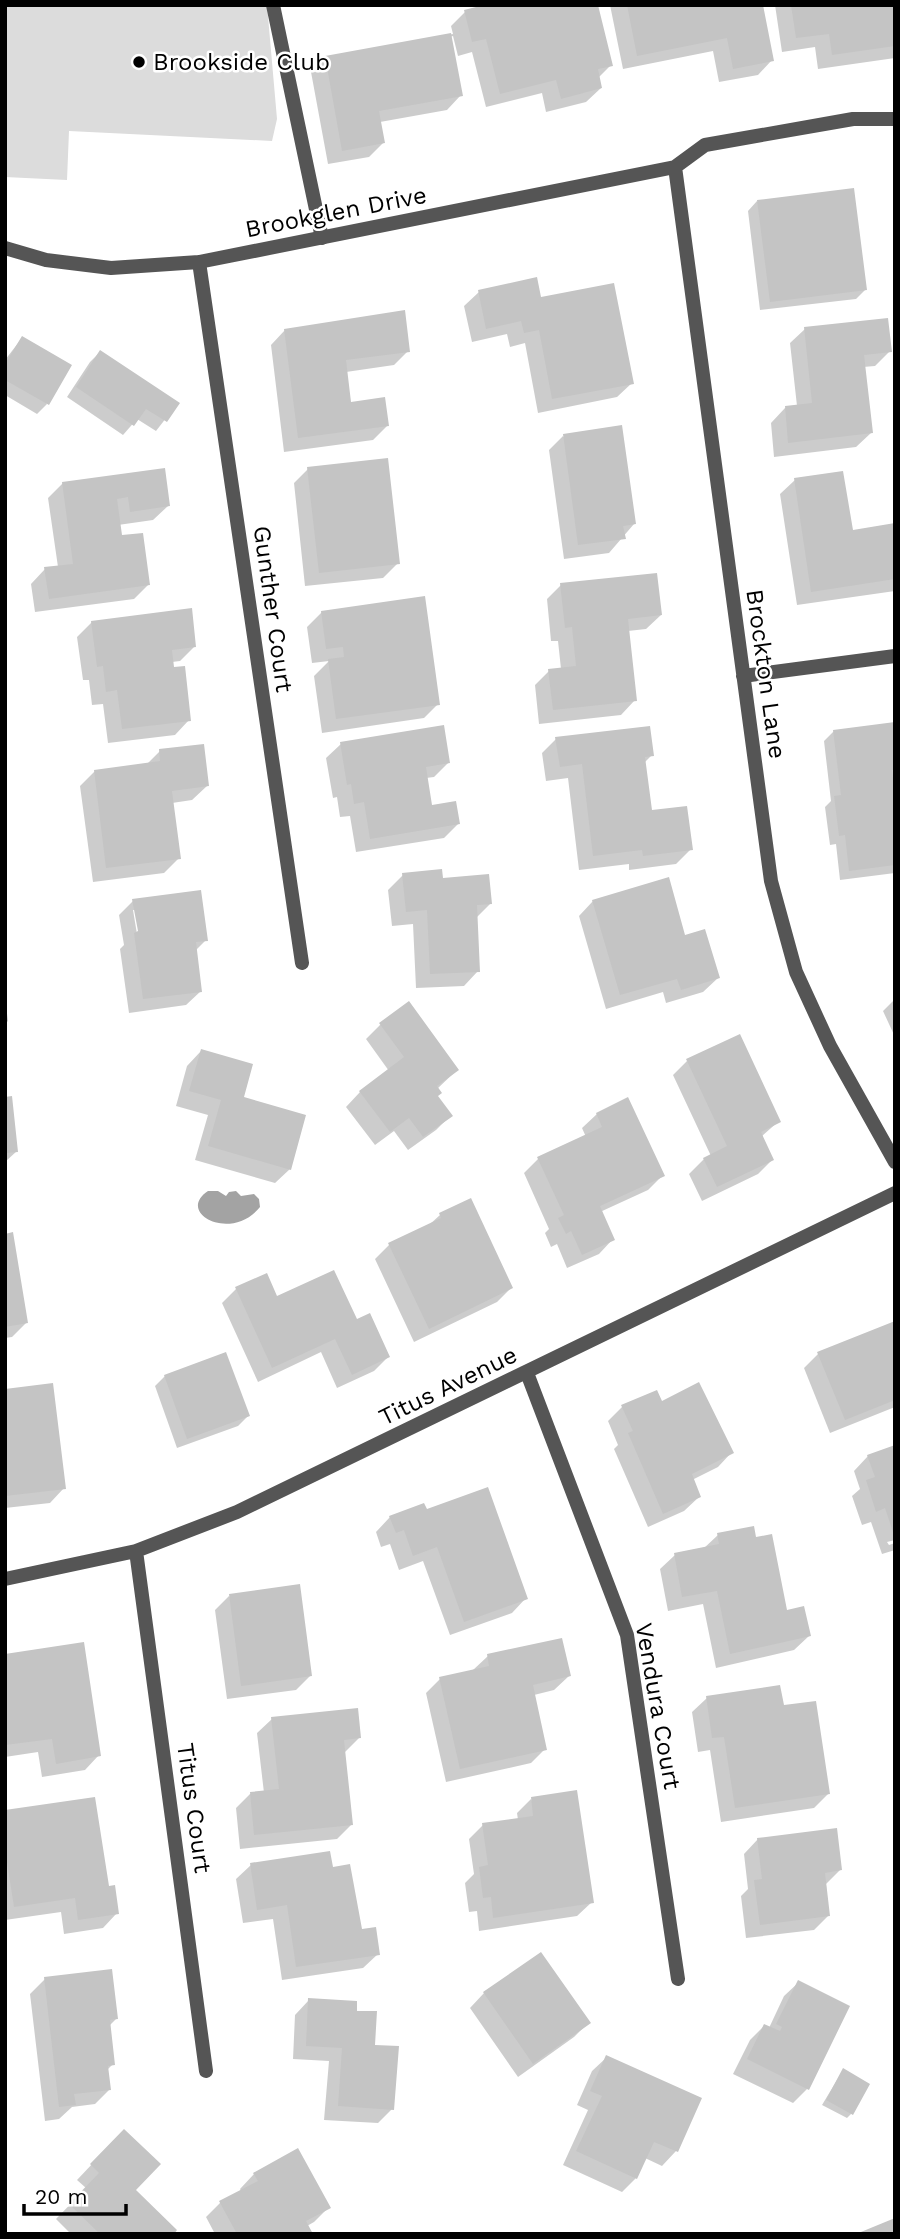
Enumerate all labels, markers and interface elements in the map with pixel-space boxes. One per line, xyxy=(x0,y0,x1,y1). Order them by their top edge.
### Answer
place label: Brookside Club xyxy=(153,48,330,76)
marker: Brookside Club xyxy=(131,54,147,70)
street label: Brookglen Drive xyxy=(243,181,429,243)
street label: Gunther Court xyxy=(247,524,299,694)
street label: Brockton Lane xyxy=(740,588,792,760)
street label: Titus Avenue xyxy=(374,1341,522,1431)
street label: Vendura Court xyxy=(630,1621,686,1791)
street label: Titus Court xyxy=(171,1741,217,1875)
scale bar xyxy=(24,2172,126,2216)
text: 20 m xyxy=(35,2184,87,2209)

